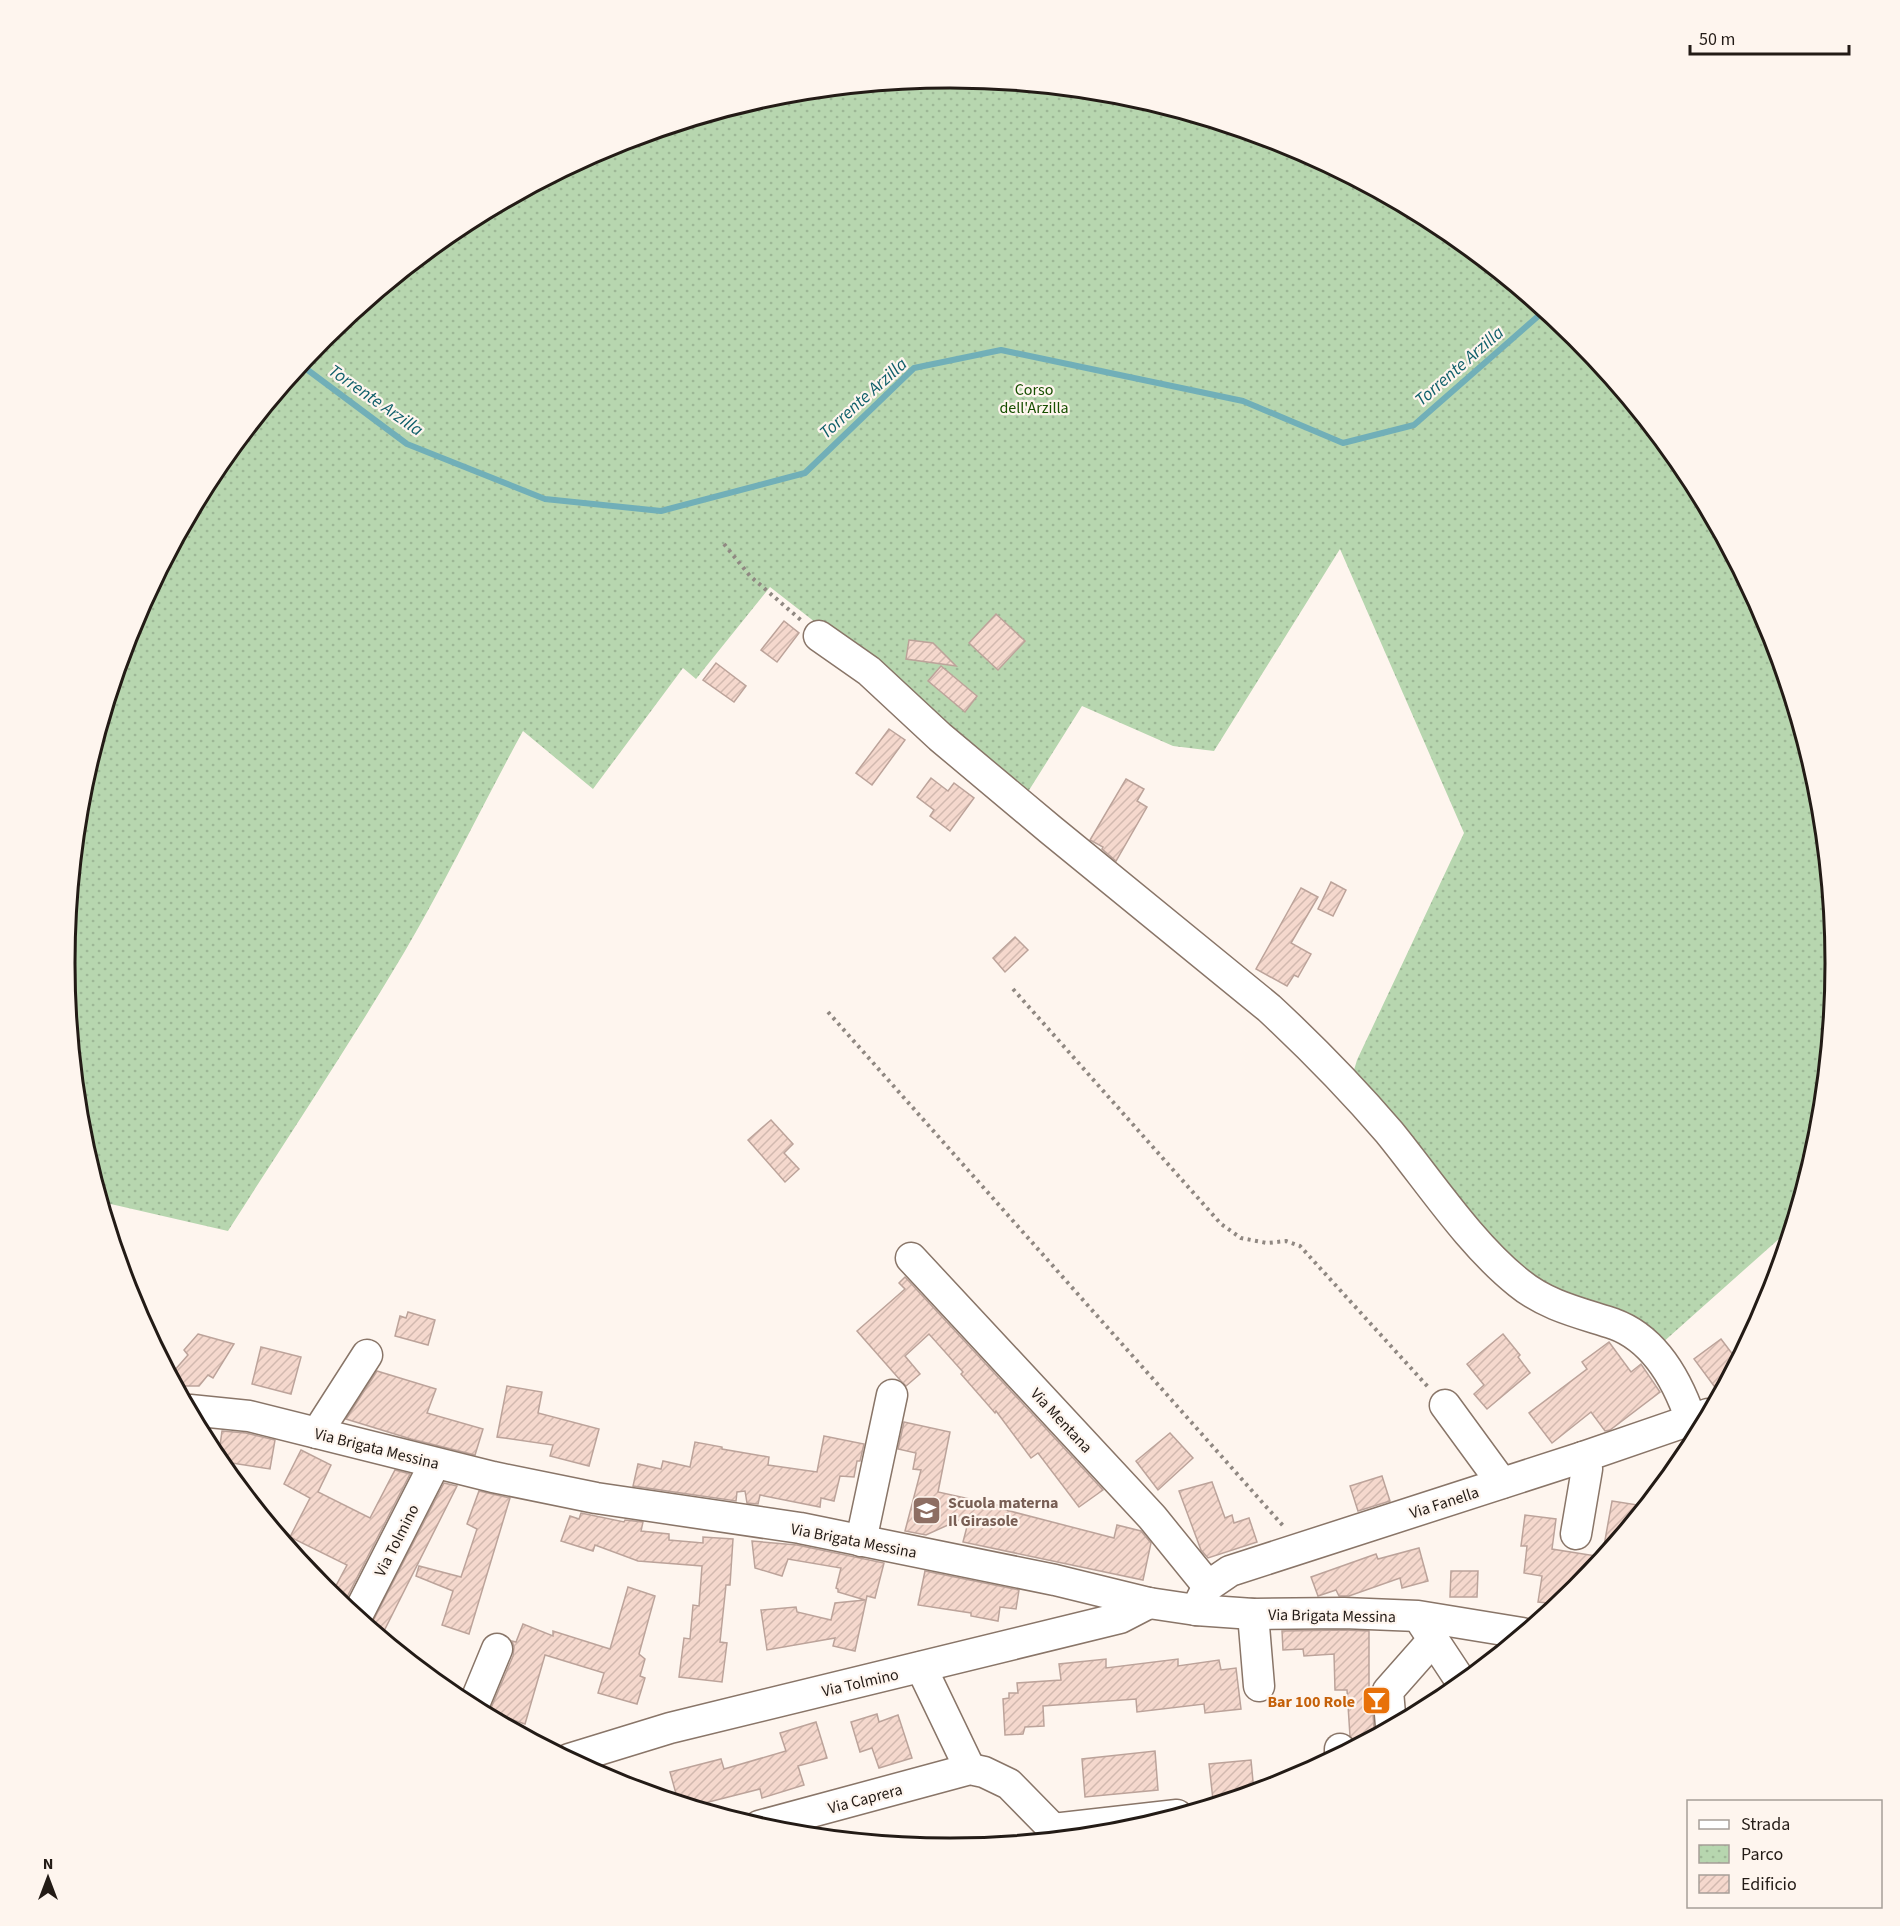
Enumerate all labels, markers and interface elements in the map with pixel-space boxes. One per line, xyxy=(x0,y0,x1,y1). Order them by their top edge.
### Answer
scale bar xyxy=(1690,18,1849,56)
text: 50 m xyxy=(1699,27,1735,52)
water label: Torrente Arzilla xyxy=(1409,320,1510,412)
water label: Torrente Arzilla xyxy=(814,352,913,445)
water label: Torrente Arzilla xyxy=(323,358,428,443)
park label: Corso dell'Arzilla xyxy=(999,379,1069,419)
street label: Via Mentana xyxy=(1025,1383,1097,1458)
street label: Via Brigata Messina xyxy=(312,1423,442,1475)
street label: Via Fanella xyxy=(1407,1481,1482,1525)
place label: Scuola materna Il Girasole xyxy=(948,1492,1059,1532)
school or university icon: Scuola materna Il Girasole xyxy=(911,1495,943,1527)
street label: Via Tolmino xyxy=(369,1501,424,1580)
street label: Via Brigata Messina xyxy=(789,1518,919,1564)
street label: Via Brigata Messina xyxy=(1268,1604,1396,1628)
street label: Via Tolmino xyxy=(820,1663,901,1703)
bar icon: Bar 100 Role xyxy=(1360,1685,1392,1717)
place label: Bar 100 Role xyxy=(1267,1691,1355,1713)
street label: Via Caprera xyxy=(826,1778,905,1819)
legend xyxy=(1687,1800,1882,1908)
text: Strada xyxy=(1741,1812,1790,1837)
text: Parco xyxy=(1741,1842,1783,1867)
north arrow xyxy=(18,1848,78,1908)
text: N xyxy=(43,1853,53,1875)
text: Edificio xyxy=(1741,1872,1797,1897)

